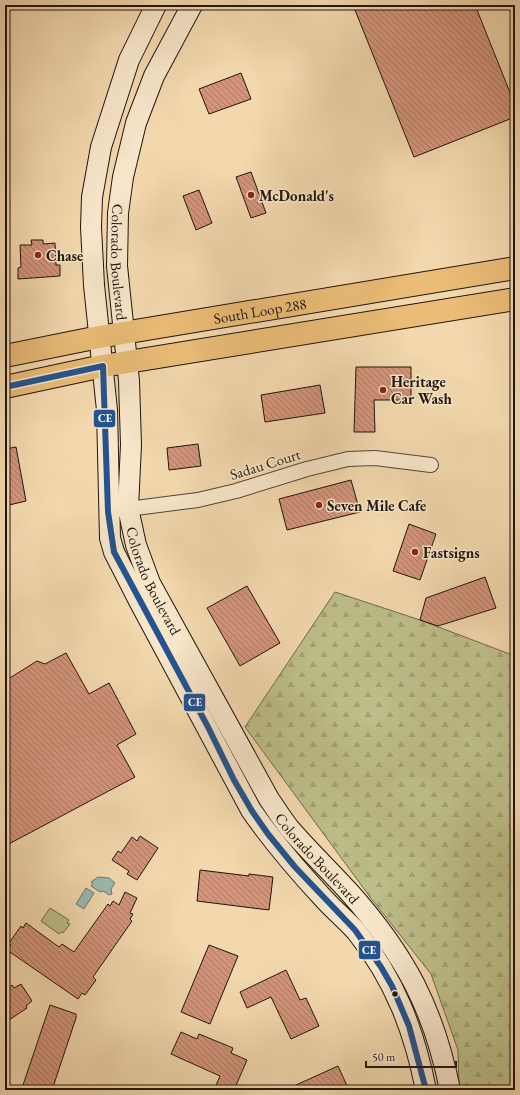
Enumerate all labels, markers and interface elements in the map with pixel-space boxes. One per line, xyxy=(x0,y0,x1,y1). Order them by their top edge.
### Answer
place label: McDonald's xyxy=(259,186,334,205)
marker: McDonald's xyxy=(246,190,256,200)
street label: Colorado Boulevard xyxy=(107,203,132,322)
place label: Chase xyxy=(46,246,83,265)
marker: Chase xyxy=(33,250,43,260)
street label: South Loop 288 xyxy=(212,293,308,327)
place label: Heritage Car Wash xyxy=(391,372,452,408)
marker: Heritage Car Wash xyxy=(378,385,388,395)
line badge: CE xyxy=(93,409,116,428)
text: CE xyxy=(98,411,113,425)
street label: Sadau Court xyxy=(227,444,303,484)
place label: Seven Mile Cafe xyxy=(327,496,426,515)
marker: Seven Mile Cafe xyxy=(314,500,324,510)
street label: Colorado Boulevard xyxy=(123,525,186,638)
place label: Fastsigns xyxy=(423,543,480,562)
marker: Fastsigns xyxy=(410,547,420,557)
line badge: CE xyxy=(183,693,206,712)
text: CE xyxy=(188,695,203,709)
street label: Colorado Boulevard xyxy=(271,809,364,908)
line badge: CE xyxy=(358,940,381,960)
text: CE xyxy=(362,943,377,957)
unlabelled marker xyxy=(390,989,400,999)
scale bar xyxy=(366,1043,456,1069)
text: 50 m xyxy=(372,1049,396,1065)

